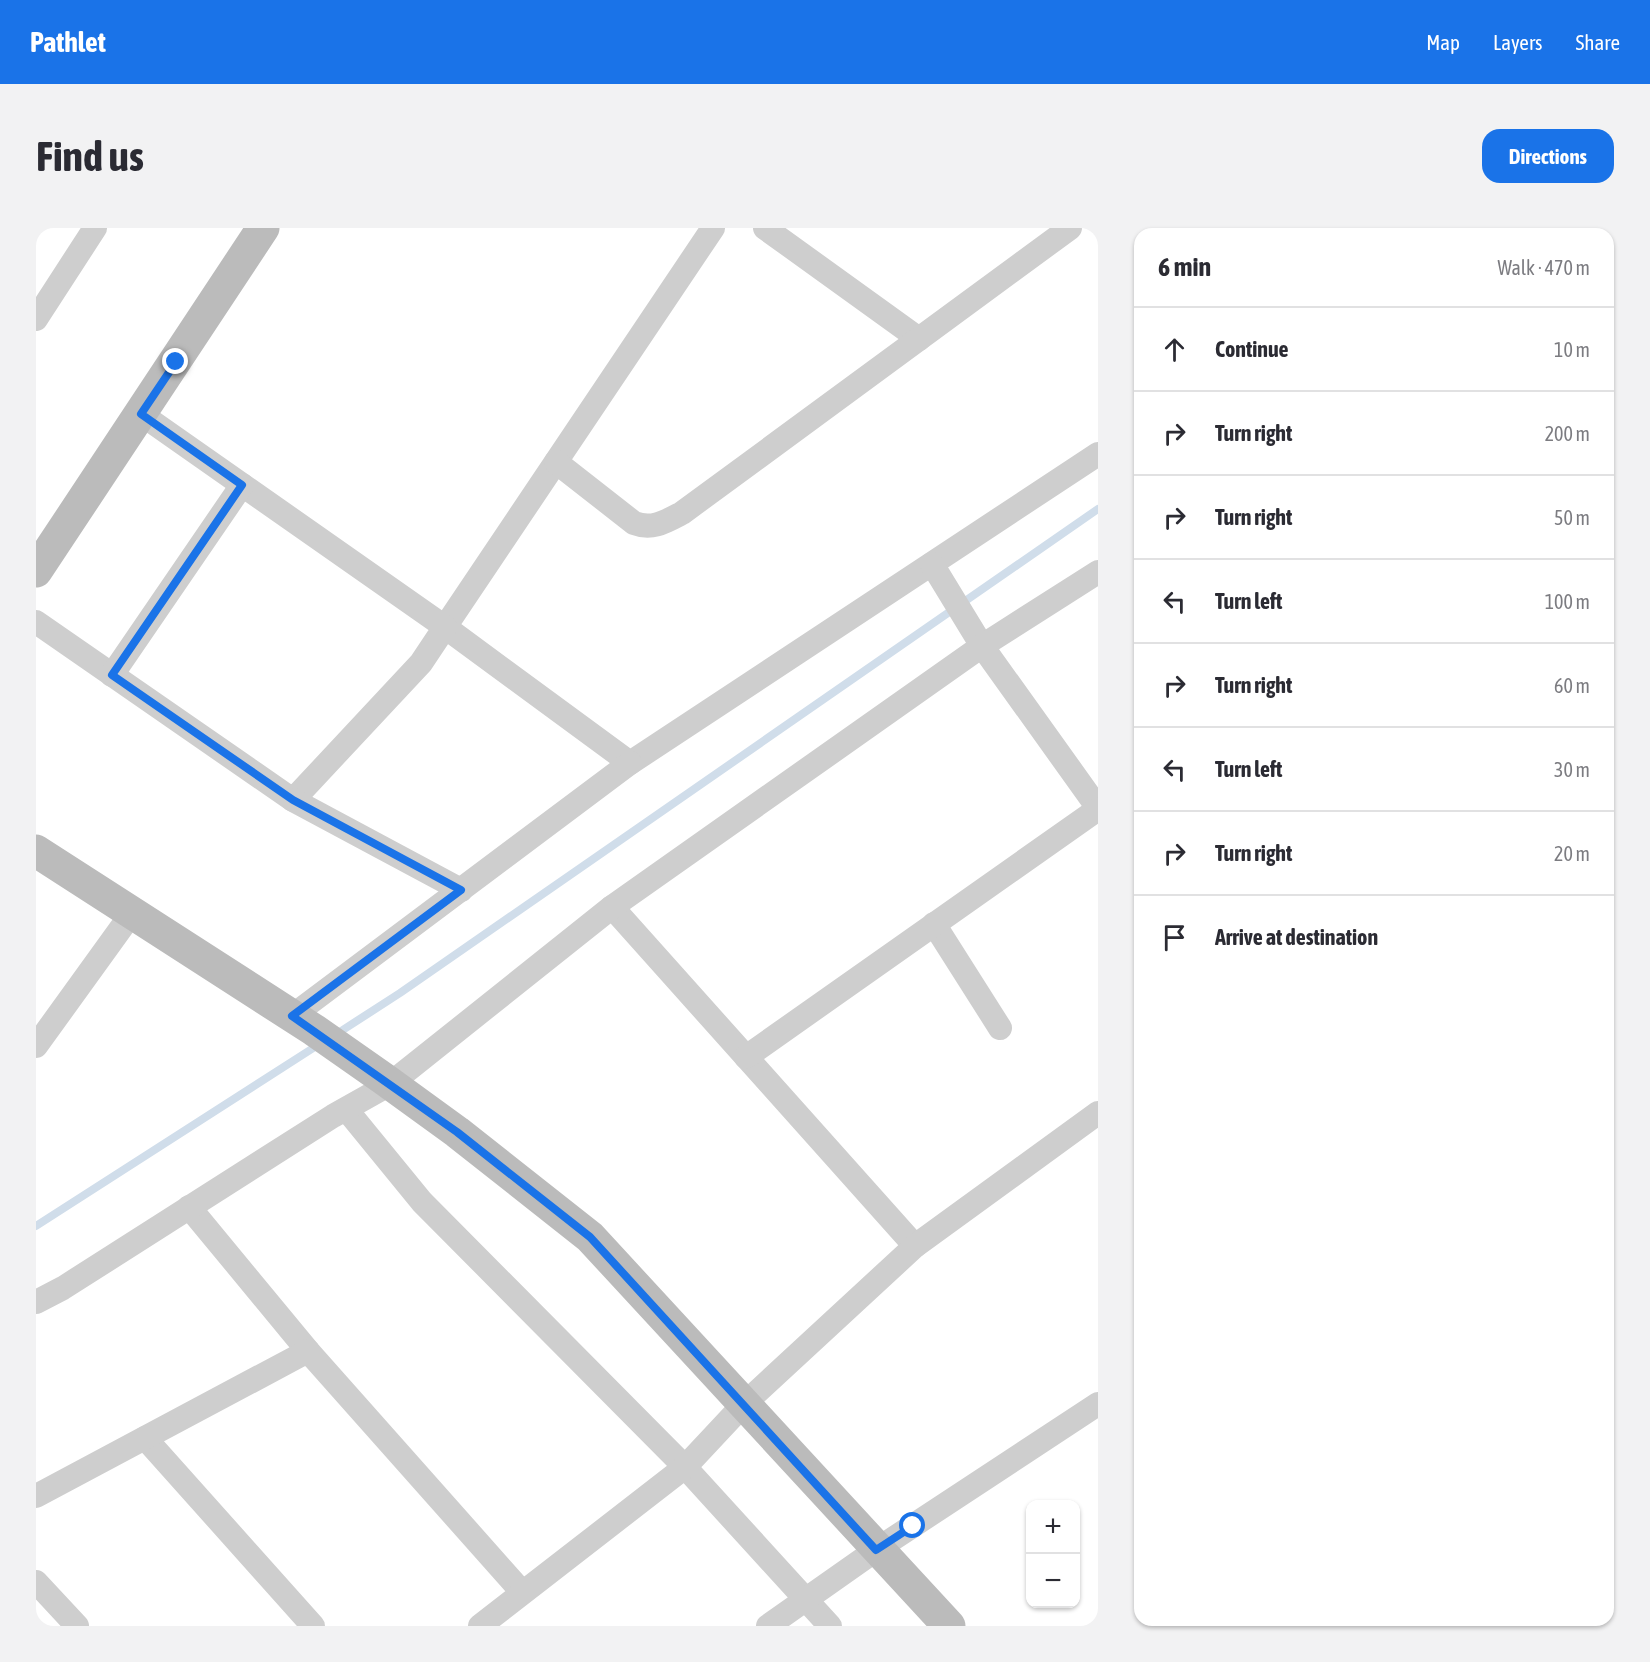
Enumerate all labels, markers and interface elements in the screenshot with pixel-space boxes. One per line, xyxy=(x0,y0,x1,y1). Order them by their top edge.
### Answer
text: Pathlet xyxy=(30,26,106,58)
text: Map xyxy=(1426,30,1460,54)
text: Layers xyxy=(1493,30,1543,54)
text: Share xyxy=(1576,30,1620,54)
button: Directions xyxy=(1482,129,1614,183)
text: Find us xyxy=(36,132,144,180)
text: 6 min xyxy=(1158,252,1211,282)
text: Walk · 470 m xyxy=(1498,256,1590,279)
icon: ahead xyxy=(1158,333,1191,366)
text: Continue xyxy=(1215,336,1289,362)
text: 10 m xyxy=(1554,338,1590,361)
route end xyxy=(162,348,188,374)
icon: right xyxy=(1158,417,1191,450)
text: Turn right xyxy=(1215,420,1292,446)
text: 200 m xyxy=(1545,422,1590,445)
icon: right xyxy=(1158,501,1191,534)
text: Turn right xyxy=(1215,504,1292,530)
text: 50 m xyxy=(1554,506,1590,529)
icon: left xyxy=(1158,585,1191,618)
text: Turn left xyxy=(1215,588,1282,614)
text: 100 m xyxy=(1545,590,1590,613)
icon: right xyxy=(1158,669,1191,702)
text: Turn right xyxy=(1215,672,1292,698)
text: 60 m xyxy=(1554,674,1590,697)
icon: left xyxy=(1158,753,1191,786)
text: Turn left xyxy=(1215,756,1282,782)
text: 30 m xyxy=(1554,758,1590,781)
icon: right xyxy=(1158,837,1191,870)
text: Turn right xyxy=(1215,840,1292,866)
text: 20 m xyxy=(1554,842,1590,865)
icon: arrive xyxy=(1158,921,1191,954)
text: Arrive at destination xyxy=(1215,924,1378,950)
map controls xyxy=(1026,1500,1080,1608)
button: + xyxy=(1026,1500,1080,1554)
route start xyxy=(899,1512,925,1538)
button: − xyxy=(1026,1554,1080,1608)

